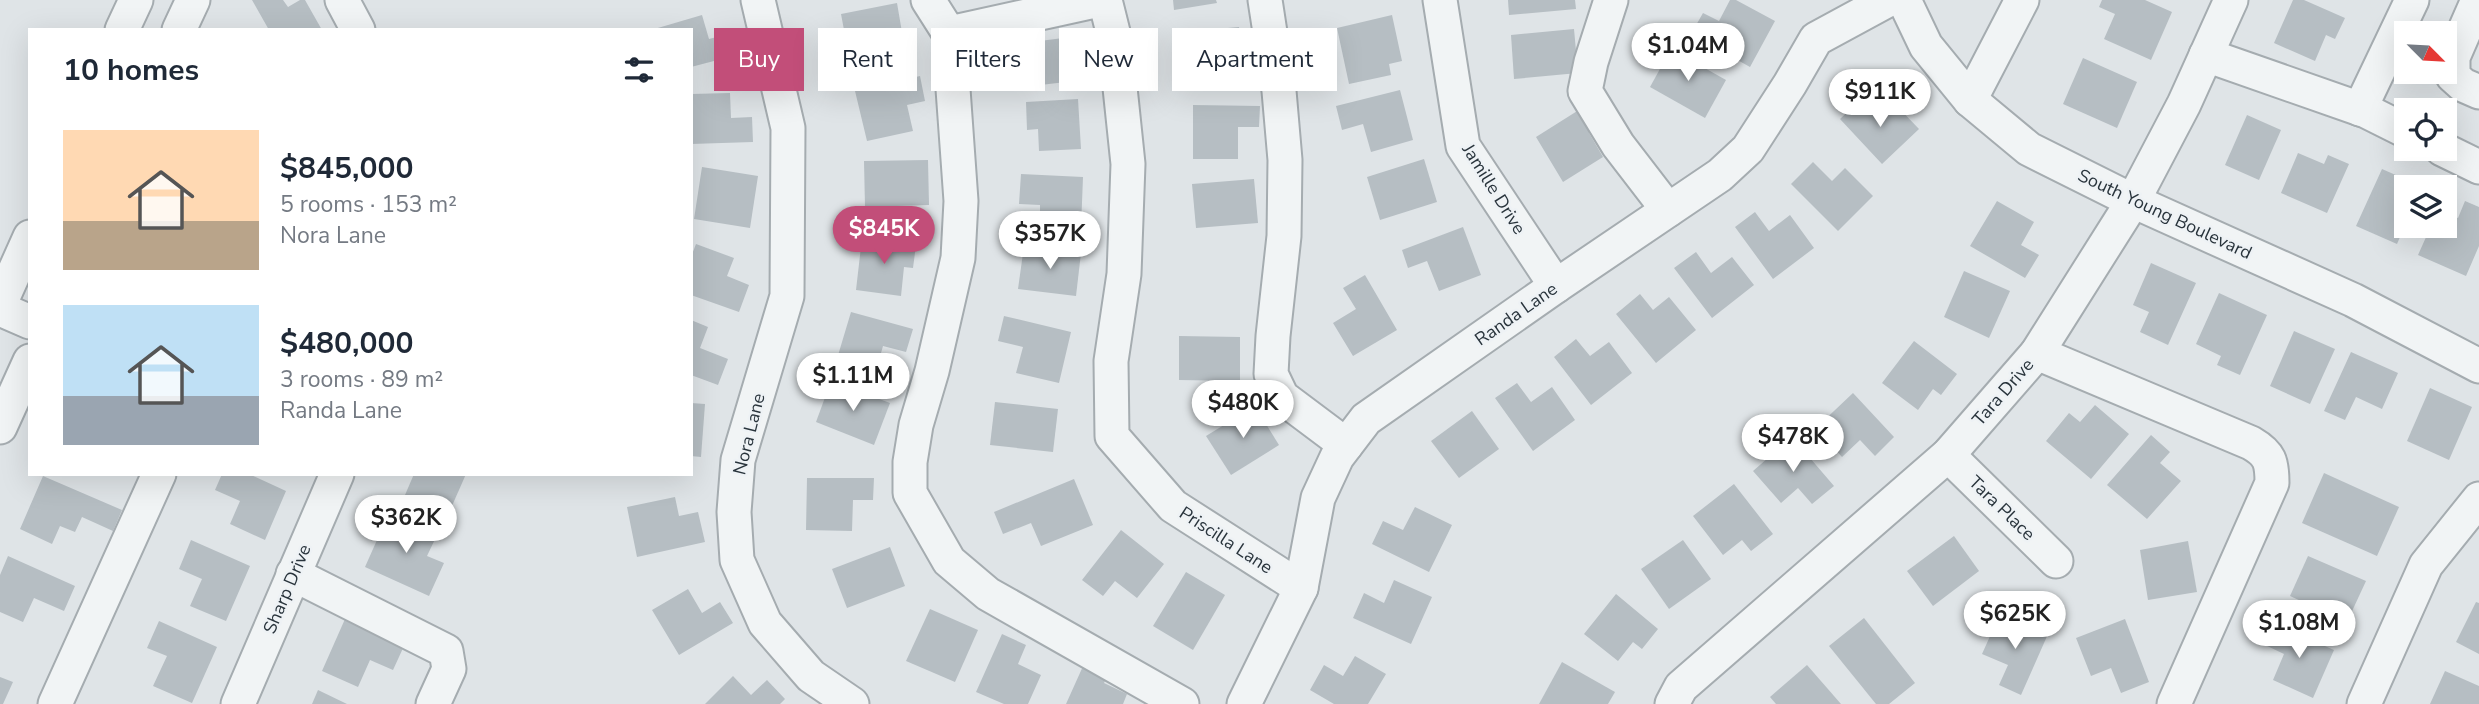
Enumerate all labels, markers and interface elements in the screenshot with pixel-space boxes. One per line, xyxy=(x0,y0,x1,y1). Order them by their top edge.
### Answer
north arrow xyxy=(2394,21,2457,84)
map controls xyxy=(2394,21,2457,238)
pin: $1.04M xyxy=(1631,24,1745,83)
chip: Buy xyxy=(714,28,804,91)
chip: Rent xyxy=(818,28,917,91)
chip: Filters xyxy=(931,28,1045,91)
chip: New xyxy=(1059,28,1158,91)
chip: Apartment xyxy=(1172,28,1337,91)
text: $1.04M xyxy=(1648,30,1728,61)
text: 10 homes xyxy=(63,50,199,91)
icon: filters xyxy=(620,51,658,89)
pin: $911K xyxy=(1831,69,1929,129)
text: $911K xyxy=(1845,76,1915,107)
button: locate xyxy=(2394,98,2457,161)
street label: Jamille Drive xyxy=(1456,138,1531,239)
text: $845,000 xyxy=(280,148,413,189)
icon: home xyxy=(119,158,203,242)
street label: South Young Boulevard xyxy=(2074,163,2256,265)
button: layers xyxy=(2394,175,2457,238)
text: 5 rooms · 153 m² xyxy=(280,189,457,220)
pin: $845K xyxy=(835,206,933,266)
pin: $357K xyxy=(1001,212,1099,271)
text: $845K xyxy=(849,213,919,244)
text: $357K xyxy=(1015,218,1085,249)
text: Nora Lane xyxy=(280,220,386,251)
street label: Randa Lane xyxy=(1470,277,1562,351)
text: $480,000 xyxy=(280,323,413,364)
icon: home xyxy=(119,333,203,417)
street label: Tara Drive xyxy=(1967,353,2039,431)
pin: $1.11M xyxy=(796,354,910,413)
text: $1.11M xyxy=(813,360,893,391)
text: 3 rooms · 89 m² xyxy=(280,364,443,395)
pin: $480K xyxy=(1194,380,1292,440)
text: $480K xyxy=(1208,387,1278,418)
street label: Nora Lane xyxy=(727,391,771,477)
text: Randa Lane xyxy=(280,395,402,426)
pin: $478K xyxy=(1744,414,1842,474)
text: $478K xyxy=(1758,421,1828,452)
street label: Tara Place xyxy=(1964,470,2040,546)
pin: $362K xyxy=(357,496,455,555)
street label: Priscilla Lane xyxy=(1175,501,1277,579)
text: $362K xyxy=(371,502,441,533)
street label: Sharp Drive xyxy=(257,541,317,637)
pin: $625K xyxy=(1966,592,2064,651)
text: $625K xyxy=(1980,598,2050,629)
pin: $1.08M xyxy=(2242,600,2356,660)
text: $1.08M xyxy=(2259,607,2339,638)

